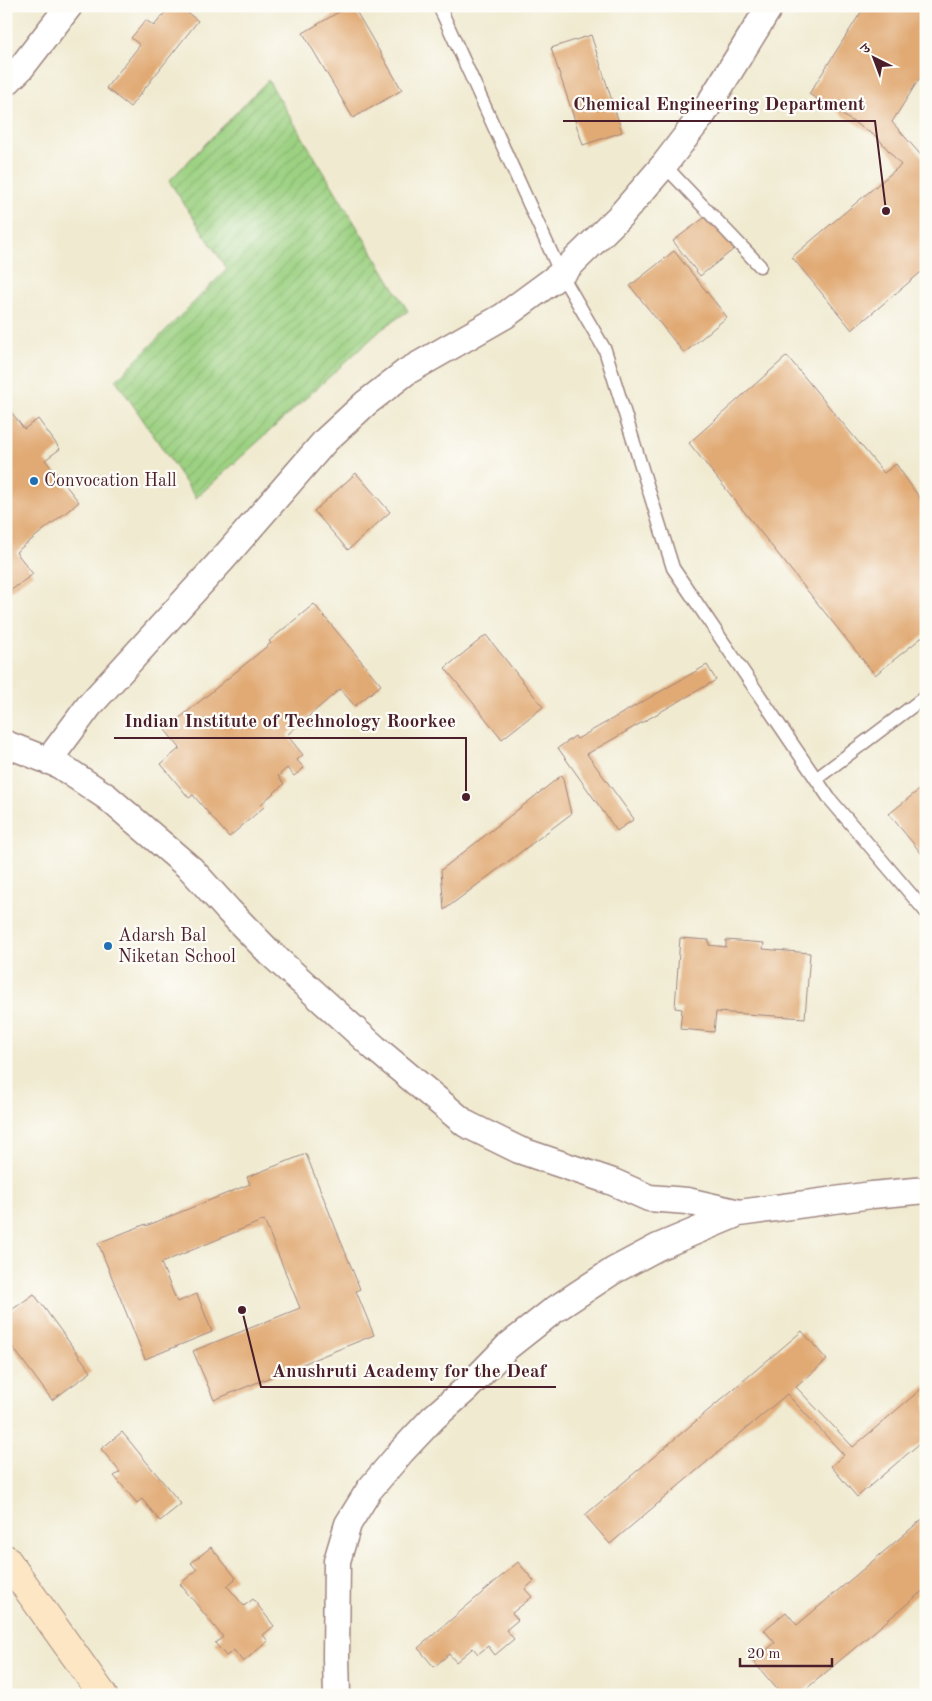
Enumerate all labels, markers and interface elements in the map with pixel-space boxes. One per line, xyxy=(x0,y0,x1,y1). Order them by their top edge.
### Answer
north arrow xyxy=(850,32,900,82)
text: उ xyxy=(858,41,874,57)
callout: Chemical Engineering Department xyxy=(563,87,875,121)
text: Chemical Engineering Department xyxy=(573,96,865,115)
place label: Convocation Hall xyxy=(44,472,177,490)
marker: Convocation Hall xyxy=(28,475,40,487)
callout: Indian Institute of Technology Roorkee xyxy=(114,704,466,738)
text: Indian Institute of Technology Roorkee xyxy=(124,713,456,732)
place label: Adarsh Bal Niketan School xyxy=(118,927,236,966)
marker: Adarsh Bal Niketan School xyxy=(102,940,114,952)
callout: Anushruti Academy for the Deaf xyxy=(261,1353,556,1387)
text: Anushruti Academy for the Deaf xyxy=(272,1363,548,1382)
scale bar xyxy=(740,1636,832,1668)
text: 20 m xyxy=(747,1647,781,1662)

